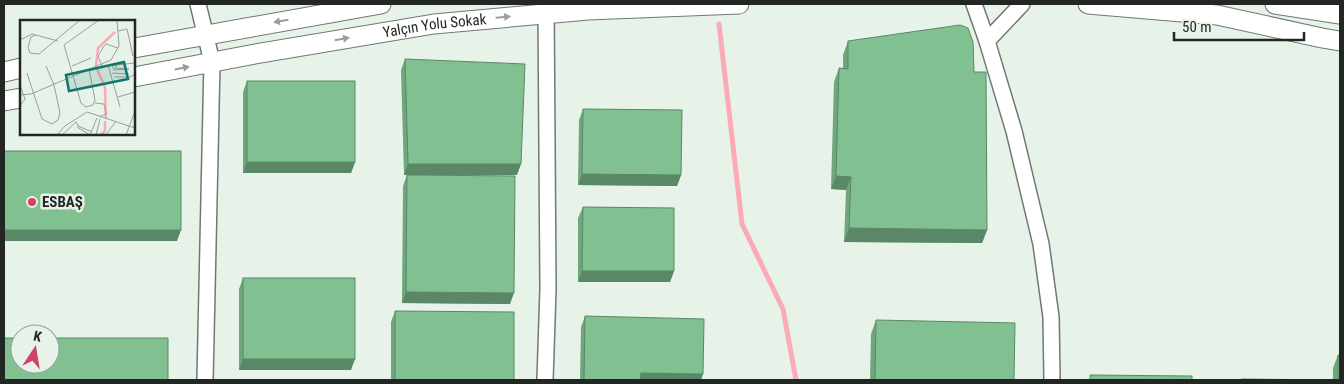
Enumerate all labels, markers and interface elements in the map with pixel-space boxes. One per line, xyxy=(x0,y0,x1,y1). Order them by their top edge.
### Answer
street label: Yalçın Yolu Sokak xyxy=(381,10,487,41)
scale bar xyxy=(1174,10,1304,42)
one-way arrow xyxy=(495,13,511,21)
one-way arrow xyxy=(273,17,289,25)
text: 50 m xyxy=(1182,18,1212,36)
inset map xyxy=(20,20,135,135)
one-way arrow xyxy=(334,35,350,43)
one-way arrow xyxy=(174,63,190,71)
place label: ESBAŞ xyxy=(42,193,83,211)
marker: ESBAŞ xyxy=(26,196,38,208)
north arrow xyxy=(10,324,60,374)
text: K xyxy=(32,328,43,345)

